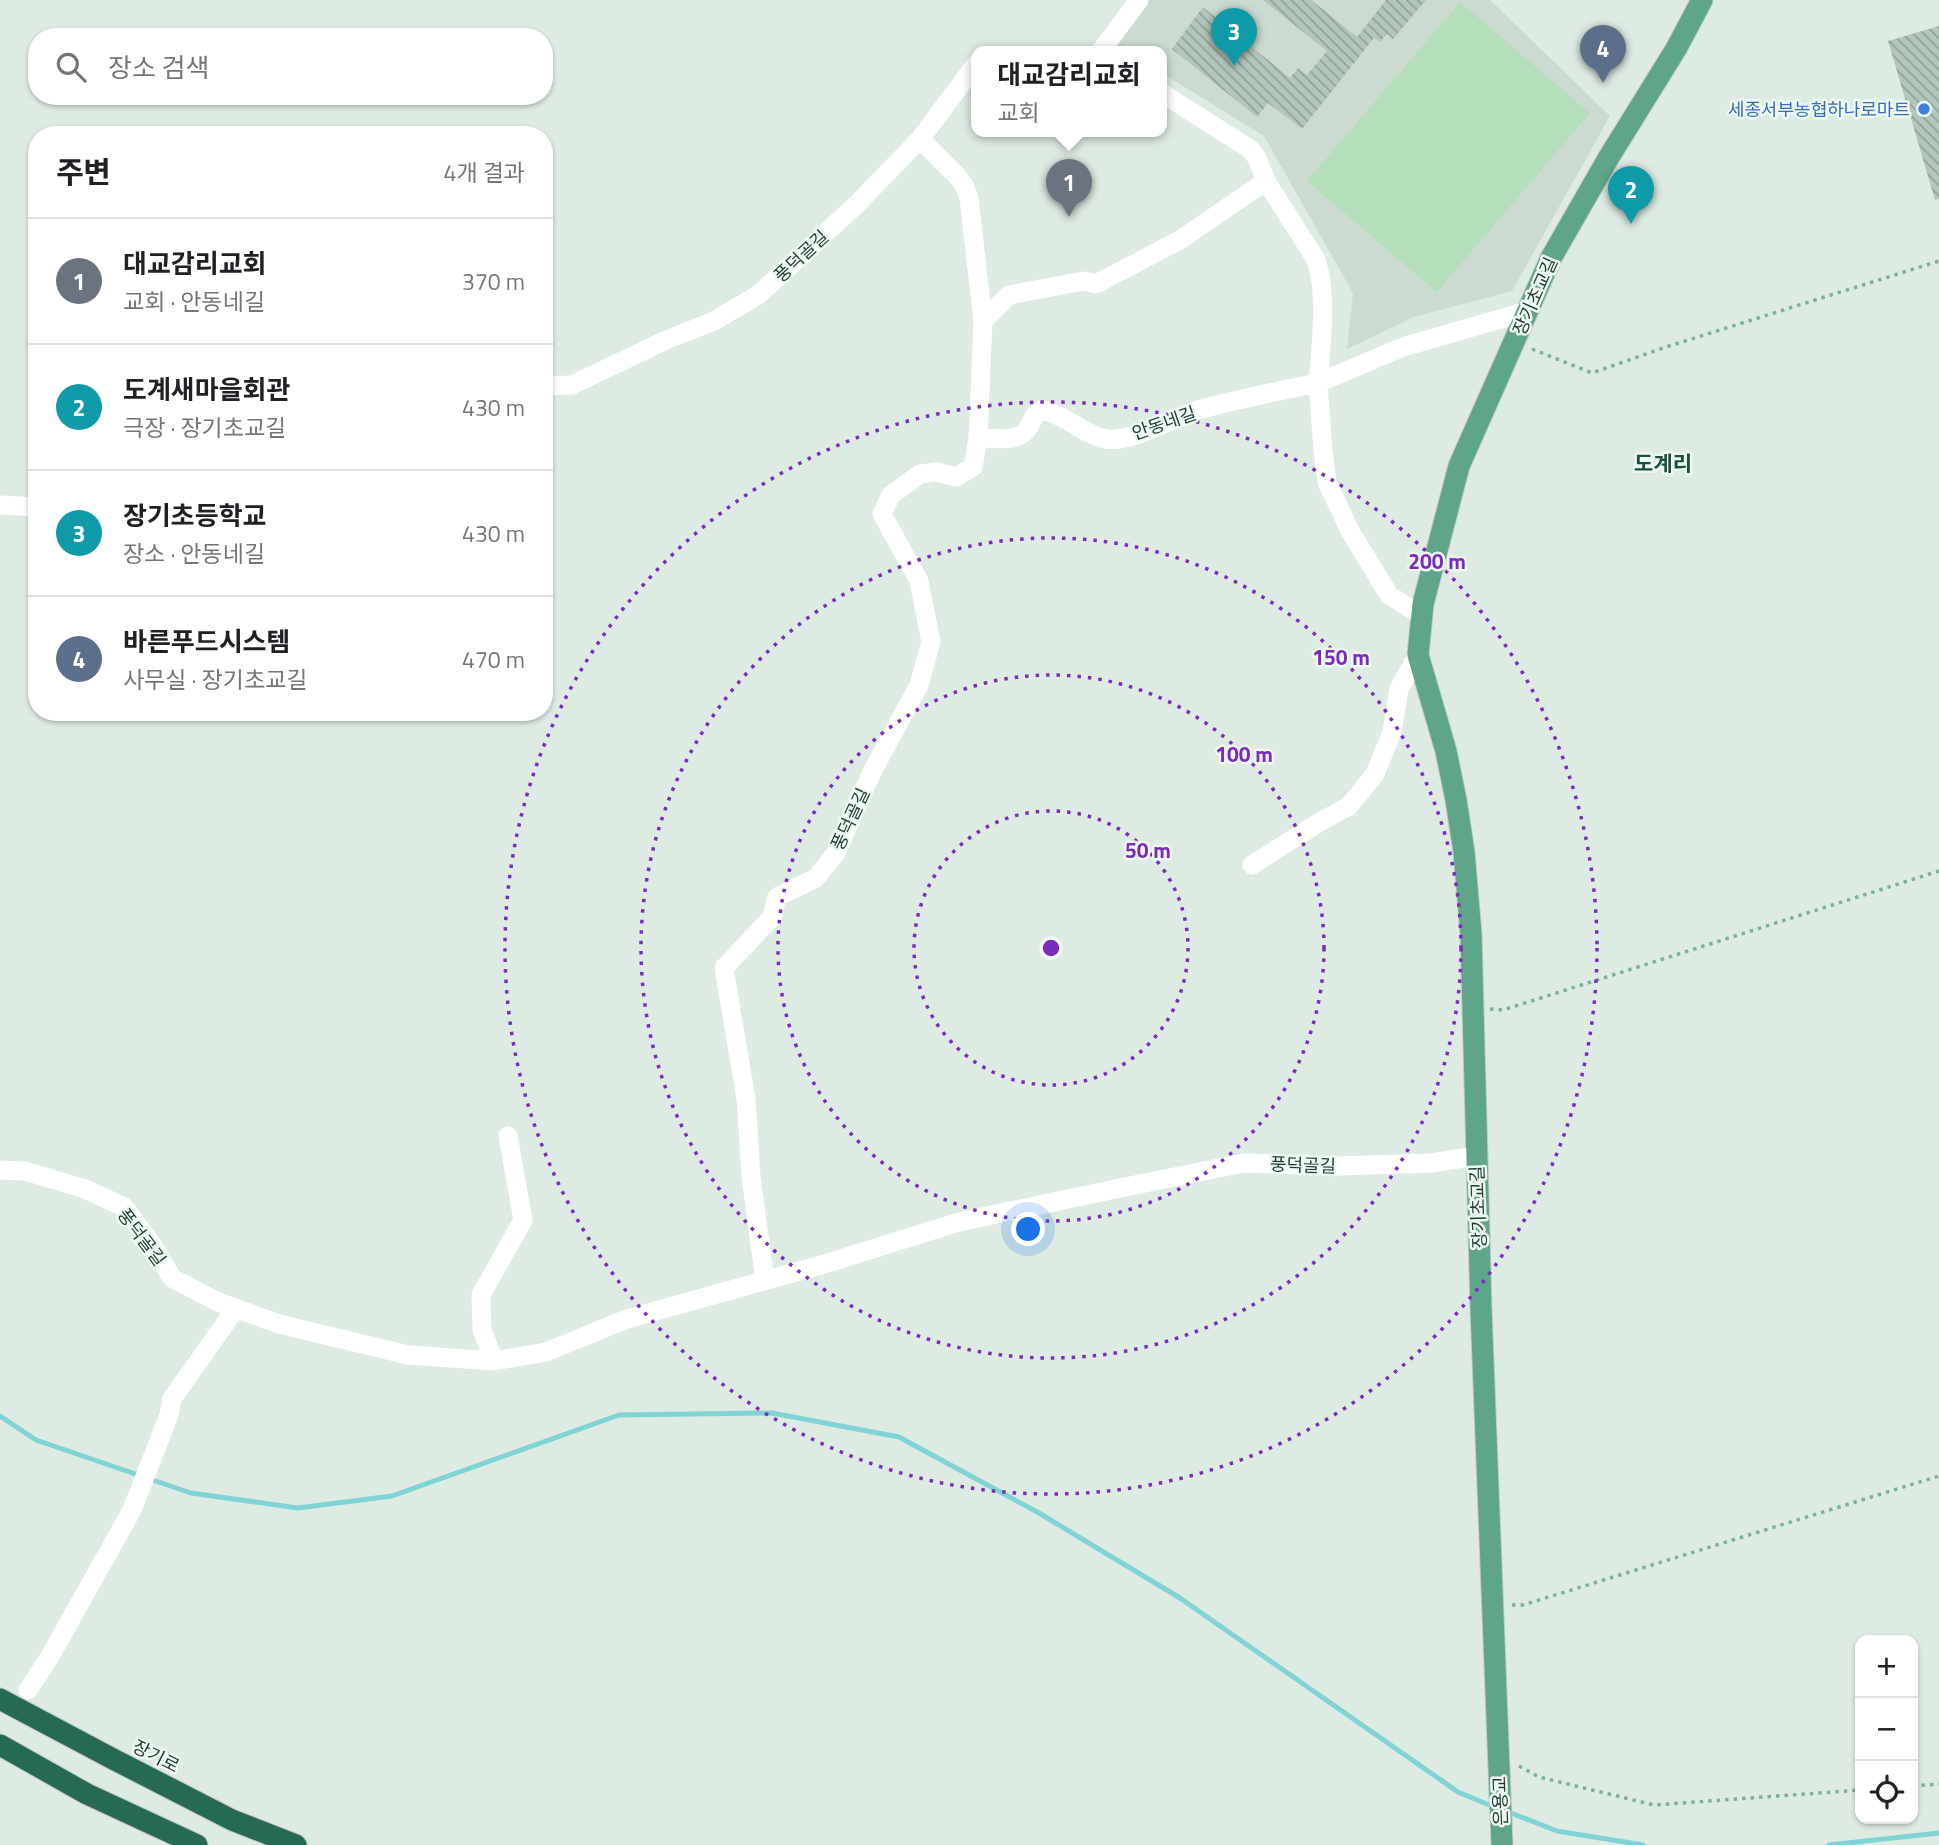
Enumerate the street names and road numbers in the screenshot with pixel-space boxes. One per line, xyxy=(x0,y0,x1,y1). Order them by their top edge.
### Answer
street label: 풍덕골길 xyxy=(768,224,834,288)
street label: 장기초교길 xyxy=(1506,253,1564,339)
street label: 안동네길 xyxy=(1128,399,1200,447)
street label: 풍덕골길 xyxy=(824,783,876,855)
street label: 풍덕골길 xyxy=(1269,1150,1337,1180)
street label: 장기초교길 xyxy=(1463,1165,1493,1249)
street label: 풍덕골길 xyxy=(111,1202,173,1272)
street label: 장기로 xyxy=(128,1733,184,1779)
street label: 은용교 xyxy=(1486,1776,1514,1826)

